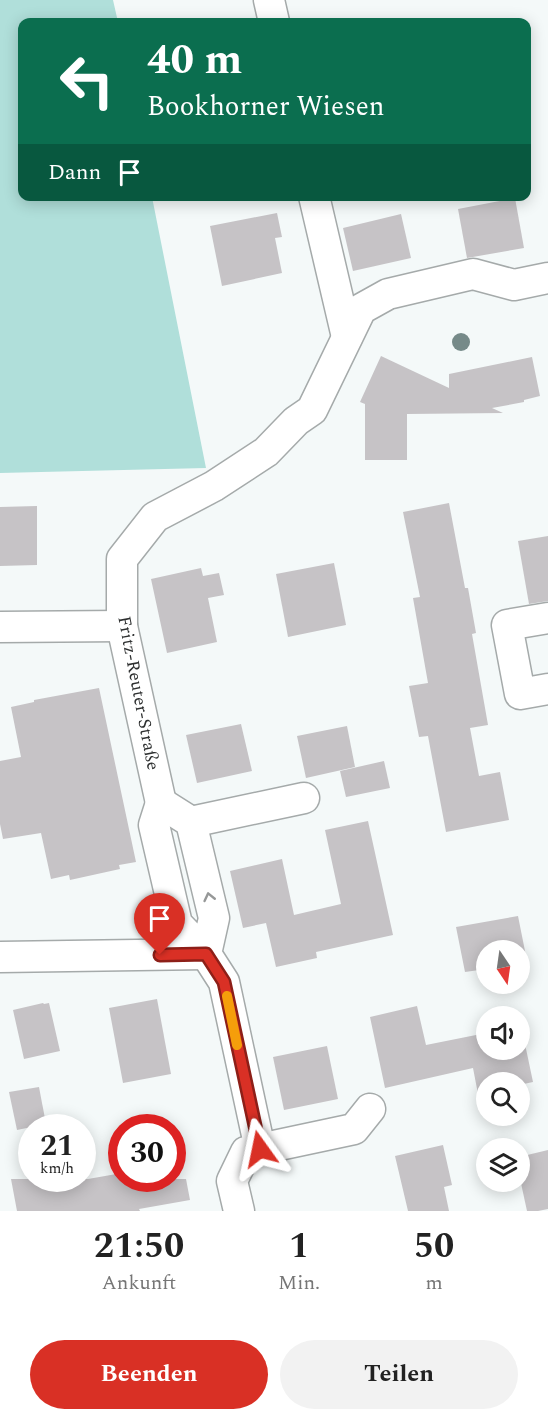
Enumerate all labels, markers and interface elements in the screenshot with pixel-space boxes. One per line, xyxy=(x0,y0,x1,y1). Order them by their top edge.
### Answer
text: 40 m xyxy=(147,29,242,92)
icon: left xyxy=(48,42,126,120)
text: Bookhorner Wiesen xyxy=(147,86,385,128)
text: Dann xyxy=(48,156,101,189)
icon: arrive xyxy=(113,156,146,189)
street label: Fritz-Reuter-Straße xyxy=(110,614,167,773)
one-way arrow xyxy=(204,892,217,902)
pin xyxy=(134,893,185,955)
icon: arrive xyxy=(143,902,176,935)
north arrow xyxy=(476,940,530,994)
map controls xyxy=(476,940,530,1192)
button: sound xyxy=(476,1006,530,1060)
button: search xyxy=(476,1072,530,1126)
speed limit sign: 30 xyxy=(108,1114,186,1192)
position arrow xyxy=(228,1117,292,1181)
text: 21 xyxy=(40,1123,74,1169)
button: layers xyxy=(476,1138,530,1192)
text: km/h xyxy=(40,1157,74,1180)
text: 21:50 xyxy=(94,1219,184,1274)
text: 1 xyxy=(289,1219,309,1274)
text: 50 xyxy=(414,1219,454,1274)
text: Ankunft xyxy=(102,1268,176,1298)
text: Min. xyxy=(278,1268,320,1298)
text: m xyxy=(425,1268,443,1298)
button: Beenden xyxy=(30,1340,268,1409)
button: Teilen xyxy=(280,1340,518,1409)

